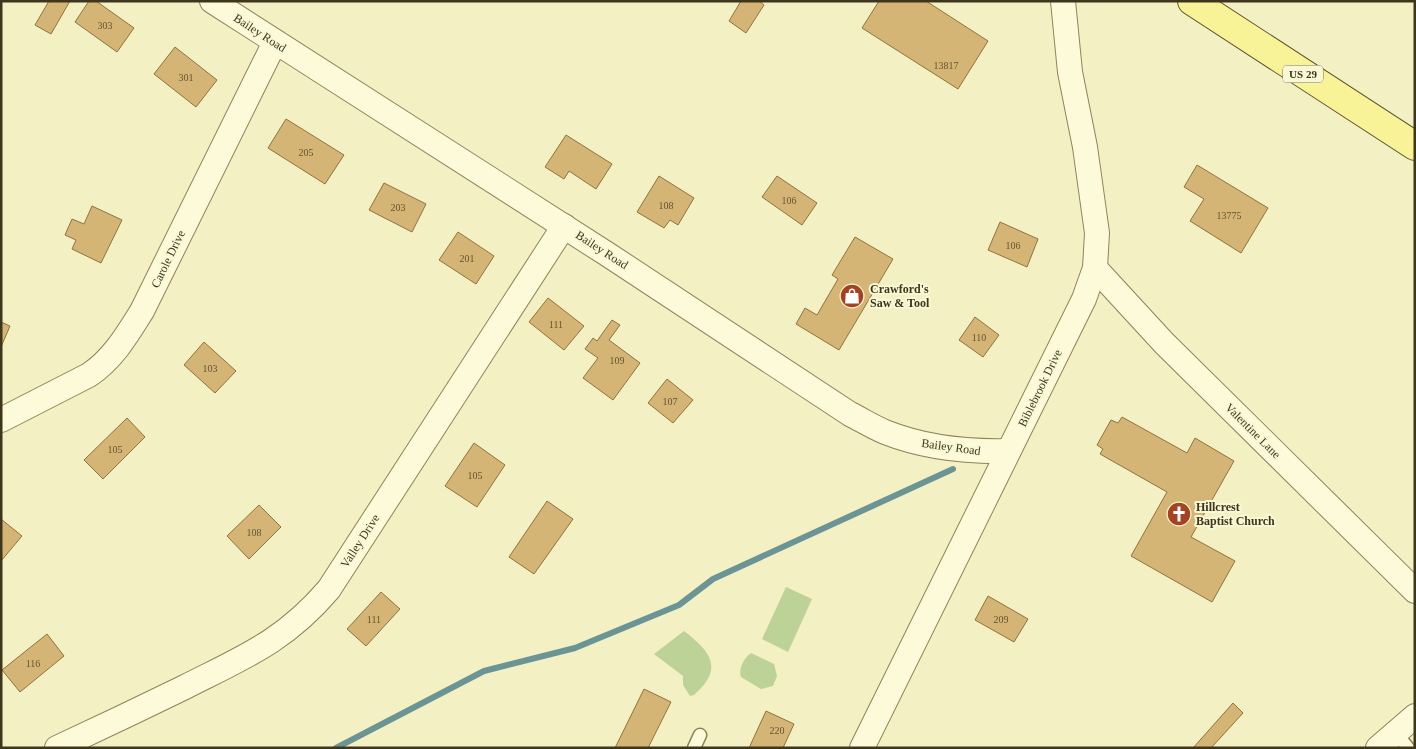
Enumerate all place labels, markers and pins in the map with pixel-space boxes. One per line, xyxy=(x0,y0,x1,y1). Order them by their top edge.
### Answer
place label: Crawford's Saw & Tool xyxy=(870,282,930,310)
shop icon: Crawford's Saw & Tool xyxy=(839,283,865,309)
place label: Hillcrest Baptist Church xyxy=(1196,500,1275,528)
church icon: Hillcrest Baptist Church xyxy=(1166,501,1192,527)

